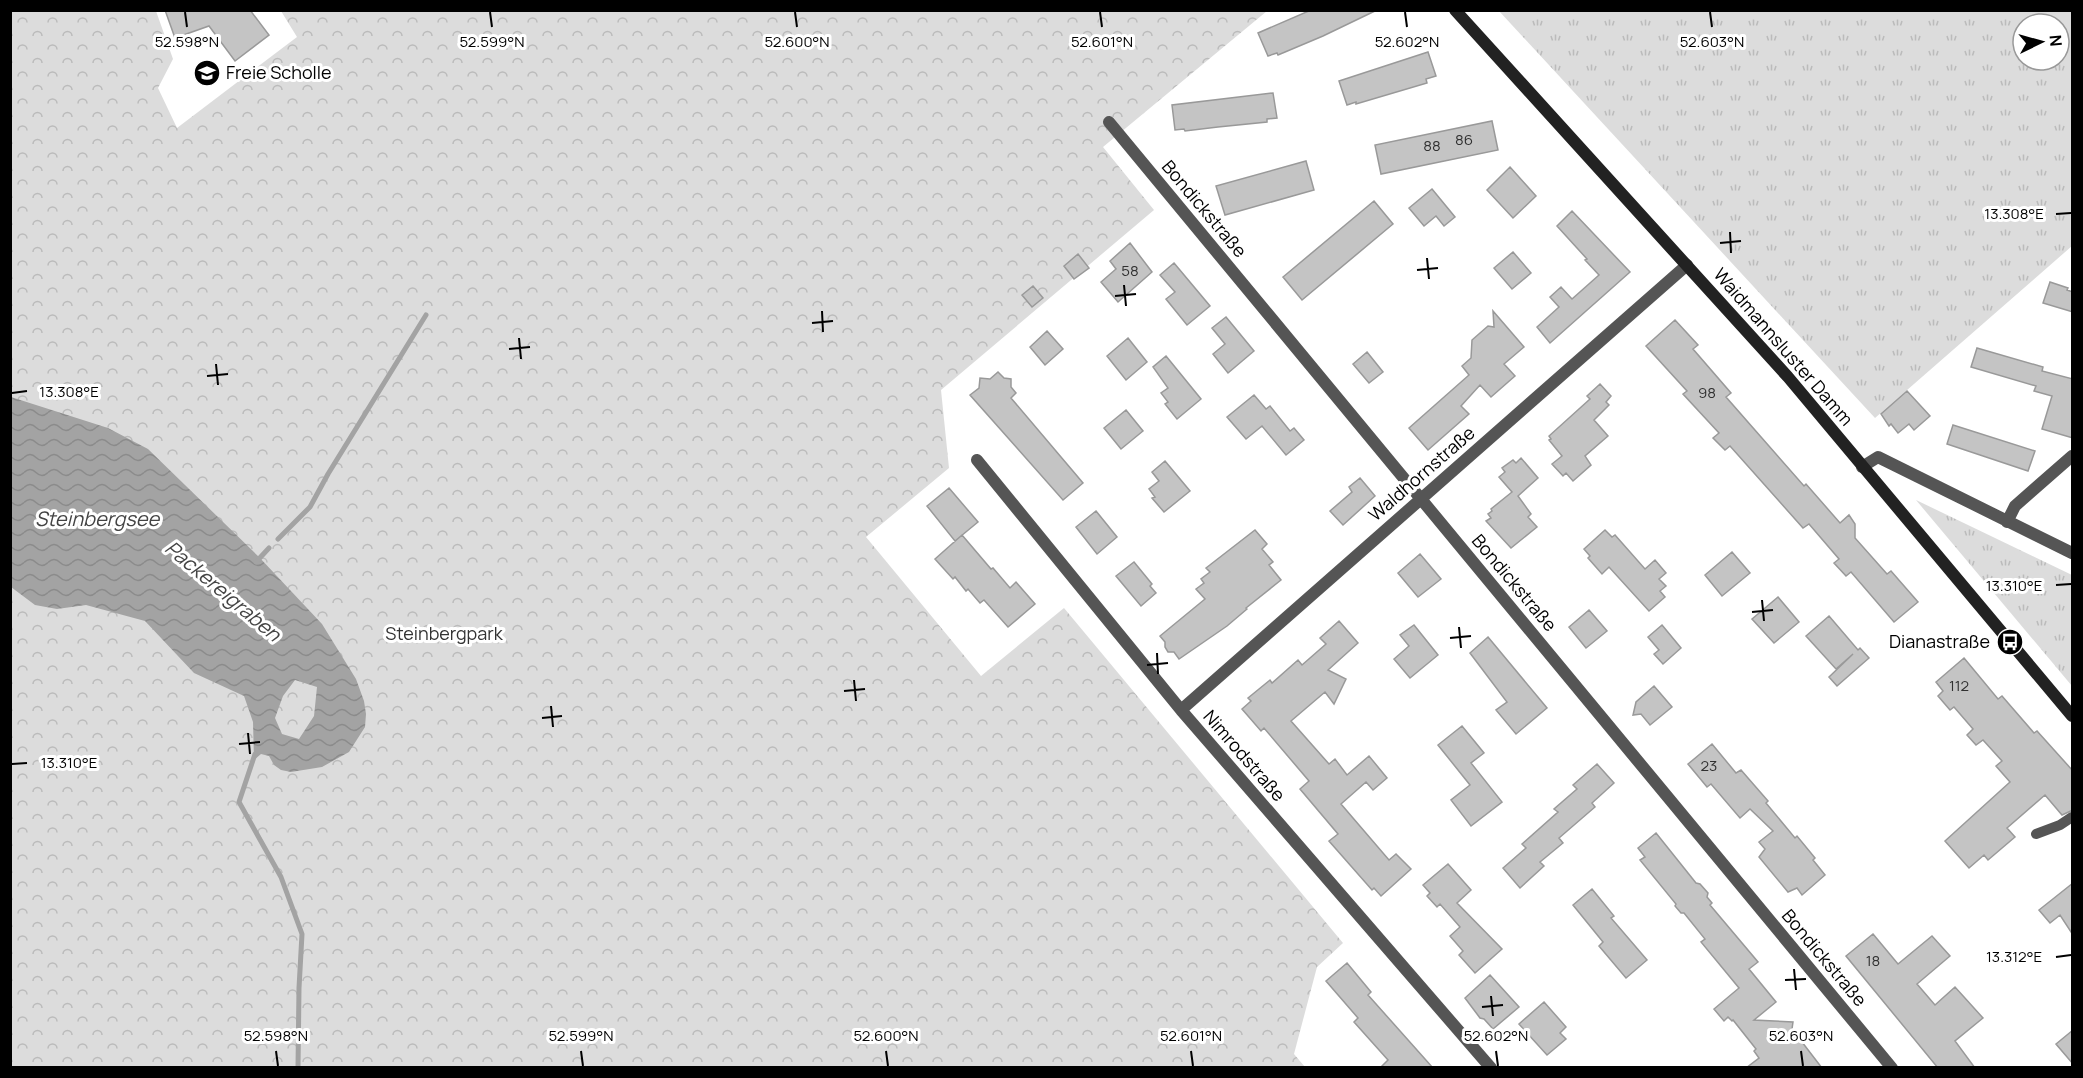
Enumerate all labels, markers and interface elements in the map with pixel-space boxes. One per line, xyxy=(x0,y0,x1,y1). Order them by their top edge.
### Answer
north arrow xyxy=(2011,12,2071,72)
text: 52.598°N xyxy=(155,31,219,52)
text: 52.599°N xyxy=(460,31,524,52)
text: 52.600°N xyxy=(764,31,830,52)
text: 52.601°N xyxy=(1071,31,1133,52)
text: 52.602°N xyxy=(1375,31,1439,52)
text: 52.603°N xyxy=(1680,31,1744,52)
text: N xyxy=(2044,34,2067,47)
school or university icon: Freie Scholle xyxy=(192,58,222,88)
place label: Freie Scholle xyxy=(226,60,332,84)
house number: 86 xyxy=(1455,129,1473,150)
house number: 88 xyxy=(1423,135,1441,156)
street label: Bondickstraße xyxy=(1157,155,1253,262)
text: 13.308°E xyxy=(1984,203,2044,224)
house number: 58 xyxy=(1121,260,1139,281)
street label: Waidmannsluster Damm xyxy=(1709,262,1859,430)
text: 13.308°E xyxy=(39,381,99,402)
house number: 98 xyxy=(1698,382,1716,403)
street label: Waldhornstraße xyxy=(1363,420,1480,526)
water label: Steinbergsee xyxy=(35,505,160,532)
street label: Bondickstraße xyxy=(1467,529,1563,636)
water label: Packereigraben xyxy=(160,534,288,648)
text: 13.310°E xyxy=(1986,575,2042,596)
park label: Steinbergpark xyxy=(385,621,504,645)
bus stop icon: Dianastraße xyxy=(1995,627,2025,657)
place label: Dianastraße xyxy=(1889,629,1990,653)
house number: 112 xyxy=(1949,675,1969,696)
street label: Nimrodstraße xyxy=(1198,705,1291,806)
text: 13.310°E xyxy=(41,752,97,773)
house number: 23 xyxy=(1701,755,1717,776)
street label: Bondickstraße xyxy=(1777,904,1873,1011)
text: 13.312°E xyxy=(1986,946,2042,967)
house number: 18 xyxy=(1866,950,1880,971)
text: 52.598°N xyxy=(244,1025,308,1046)
text: 52.599°N xyxy=(549,1025,613,1046)
text: 52.600°N xyxy=(853,1025,919,1046)
text: 52.601°N xyxy=(1160,1025,1222,1046)
text: 52.602°N xyxy=(1464,1025,1528,1046)
text: 52.603°N xyxy=(1769,1025,1833,1046)

